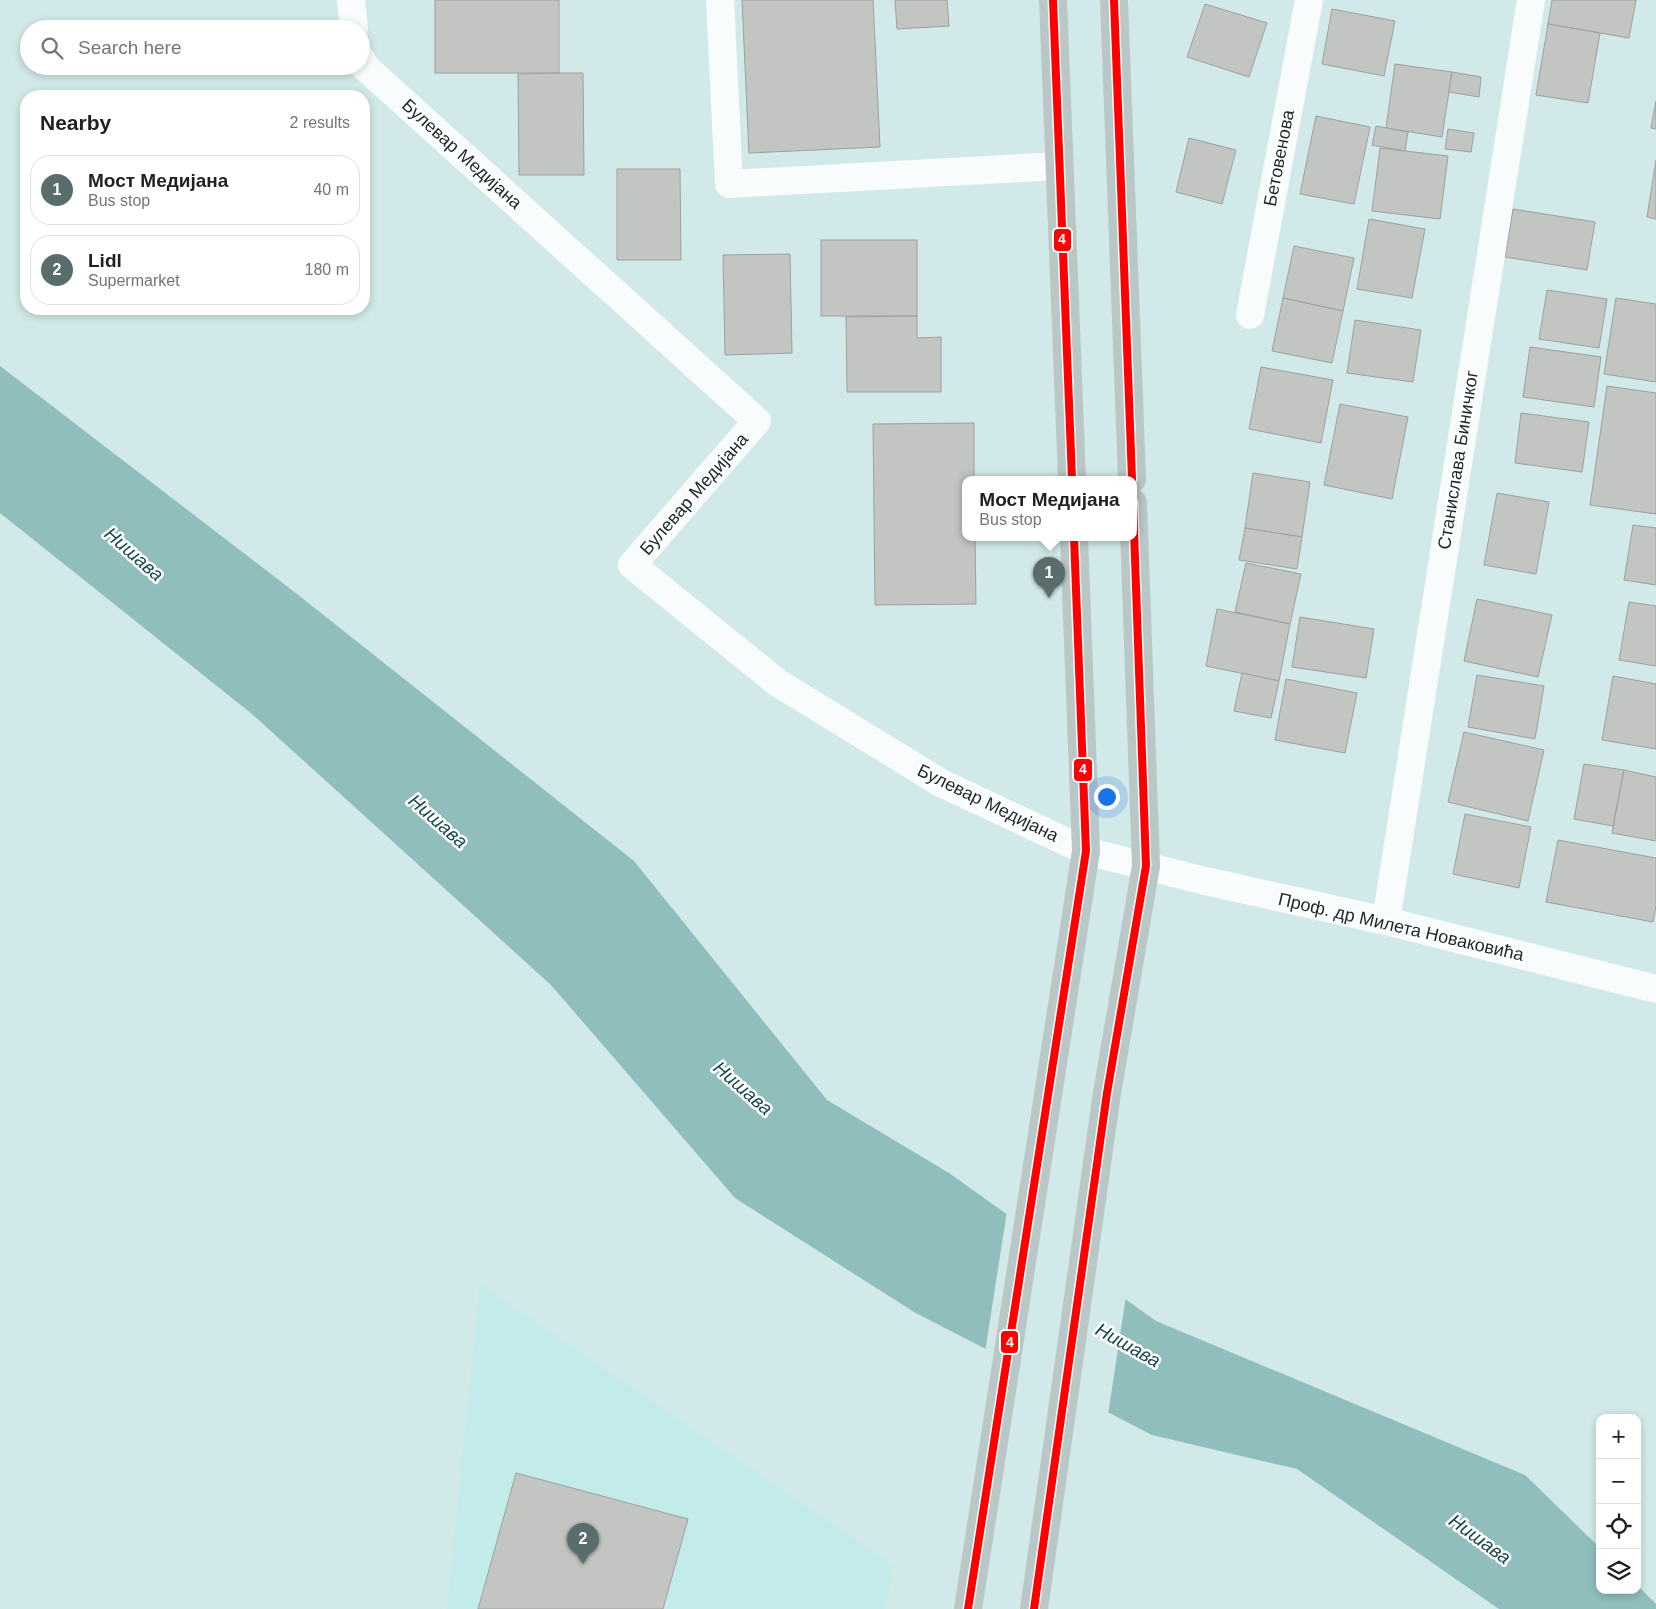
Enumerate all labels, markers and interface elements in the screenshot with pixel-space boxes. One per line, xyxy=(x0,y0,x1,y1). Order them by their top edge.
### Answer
search box xyxy=(20,20,370,75)
icon: search xyxy=(38,34,66,62)
text: Search here xyxy=(78,37,182,58)
street label: Булевар Медијана xyxy=(398,95,527,214)
street label: Бетовенова xyxy=(1260,107,1298,208)
text: Nearby xyxy=(40,111,111,134)
text: 2 results xyxy=(290,114,350,131)
text: Мост Медијана xyxy=(88,170,228,191)
text: 1 xyxy=(53,181,61,198)
text: 40 m xyxy=(313,181,349,198)
text: Bus stop xyxy=(88,192,150,209)
line badge: 4 xyxy=(1053,228,1072,252)
text: 4 xyxy=(1058,231,1066,247)
text: Lidl xyxy=(88,250,122,271)
text: 2 xyxy=(53,261,61,278)
text: 180 m xyxy=(305,261,349,278)
text: Supermarket xyxy=(88,272,180,289)
street label: Станислава Биничког xyxy=(1434,369,1482,551)
street label: Булевар Медијана xyxy=(636,428,753,559)
popup xyxy=(962,476,1137,541)
text: Мост Медијана xyxy=(979,489,1120,510)
text: Bus stop xyxy=(979,511,1042,528)
water label: Нишава xyxy=(100,523,168,585)
pin: 1 xyxy=(1033,557,1065,598)
line badge: 4 xyxy=(1073,758,1093,782)
street label: Булевар Медијана xyxy=(914,760,1063,846)
text: 4 xyxy=(1079,761,1087,777)
your location xyxy=(1094,784,1120,810)
water label: Нишава xyxy=(404,790,472,852)
street label: Проф. др Милета Новаковића xyxy=(1276,889,1527,965)
water label: Нишава xyxy=(709,1057,777,1119)
water label: Нишава xyxy=(1092,1319,1164,1371)
line badge: 4 xyxy=(1000,1330,1019,1354)
text: 4 xyxy=(1006,1334,1014,1350)
map controls xyxy=(1596,1414,1641,1594)
button: + xyxy=(1596,1414,1641,1459)
button: − xyxy=(1596,1459,1641,1504)
button: locate xyxy=(1596,1504,1641,1549)
water label: Нишава xyxy=(1445,1510,1515,1568)
pin: 2 xyxy=(567,1523,599,1564)
button: layers xyxy=(1596,1549,1641,1594)

